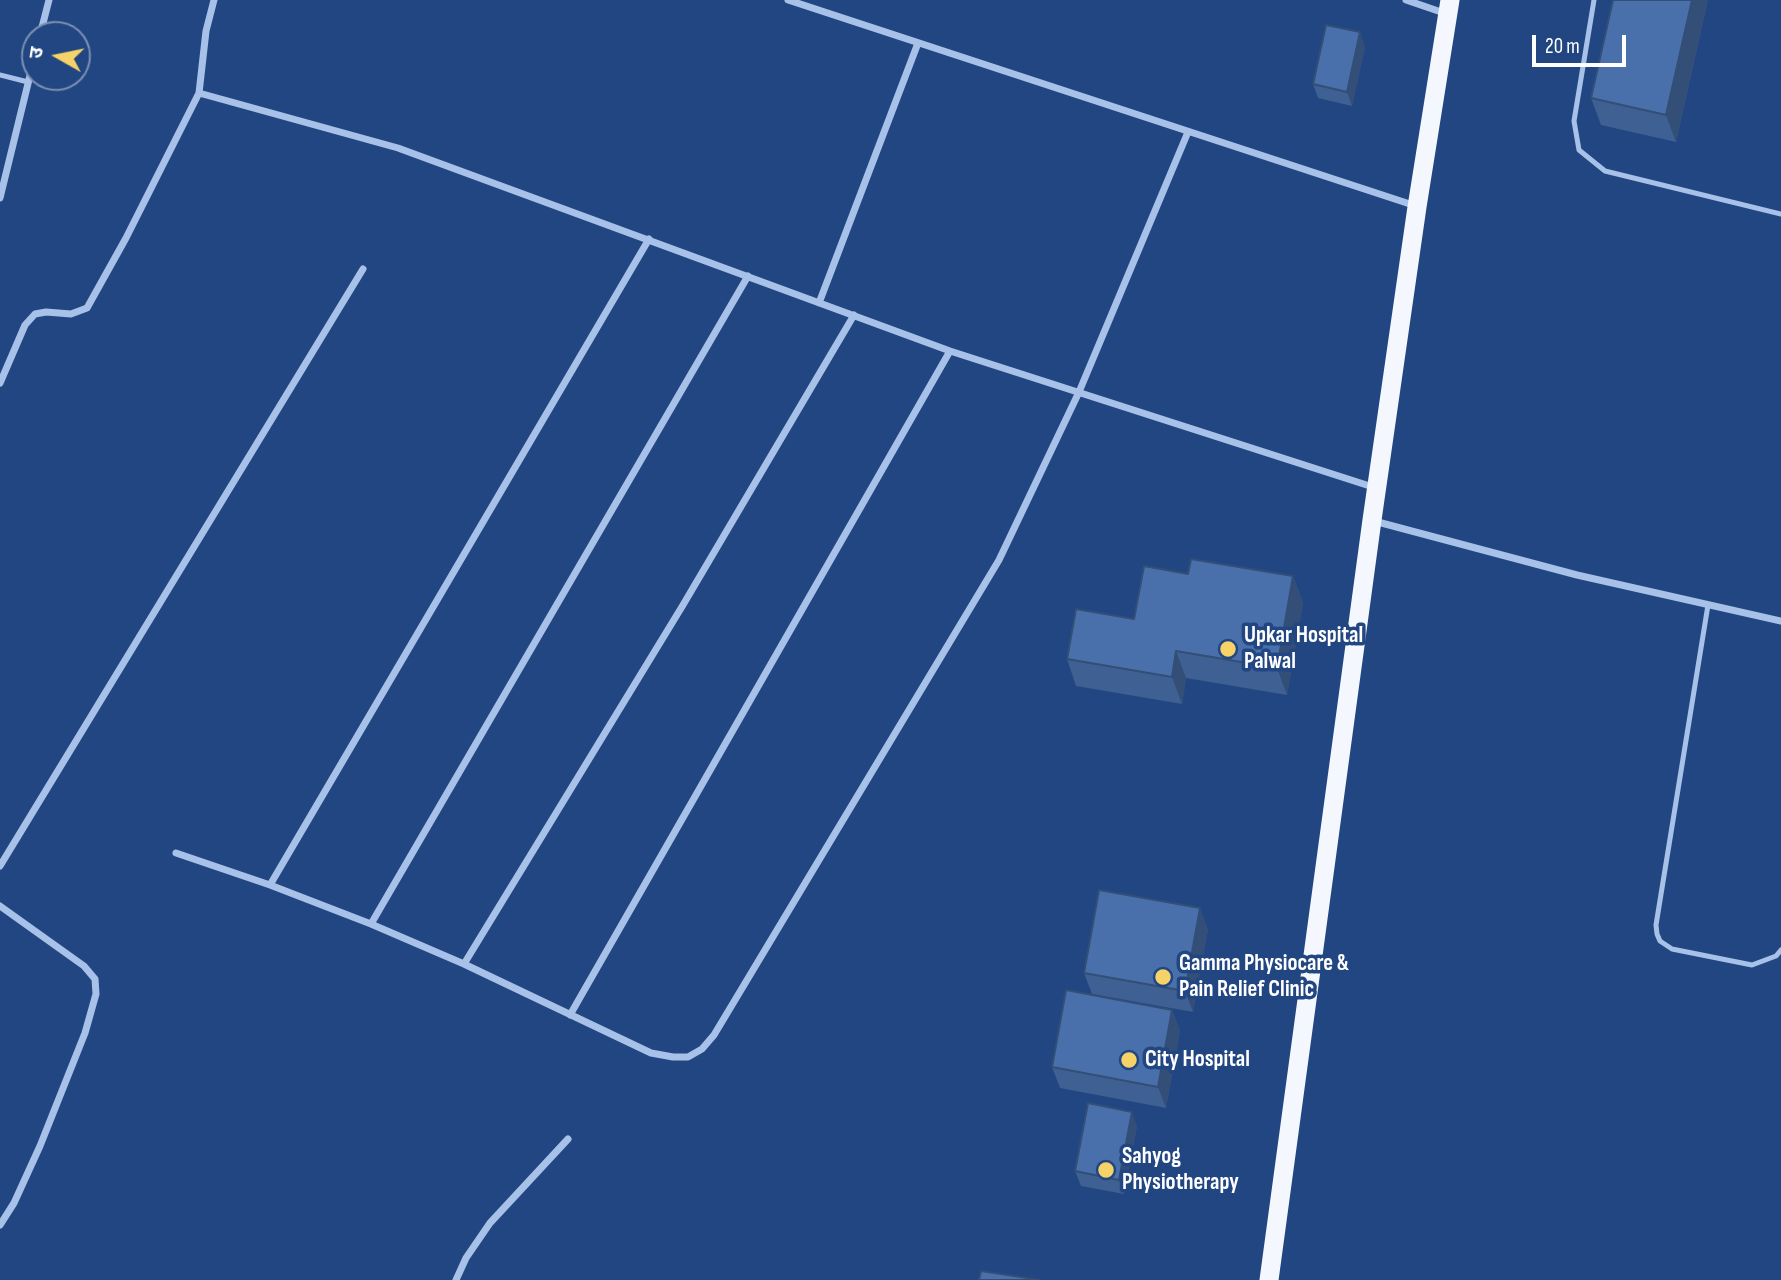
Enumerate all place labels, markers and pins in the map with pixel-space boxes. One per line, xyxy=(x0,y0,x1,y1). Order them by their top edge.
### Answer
place label: Upkar Hospital Palwal xyxy=(1244,622,1363,676)
marker: Upkar Hospital Palwal xyxy=(1218,639,1238,659)
place label: Gamma Physiocare & Pain Relief Clinic xyxy=(1179,950,1349,1004)
marker: Gamma Physiocare & Pain Relief Clinic xyxy=(1153,967,1173,987)
place label: City Hospital xyxy=(1145,1046,1250,1074)
marker: City Hospital xyxy=(1119,1050,1139,1070)
place label: Sahyog Physiotherapy xyxy=(1122,1143,1239,1197)
marker: Sahyog Physiotherapy xyxy=(1096,1160,1116,1180)

